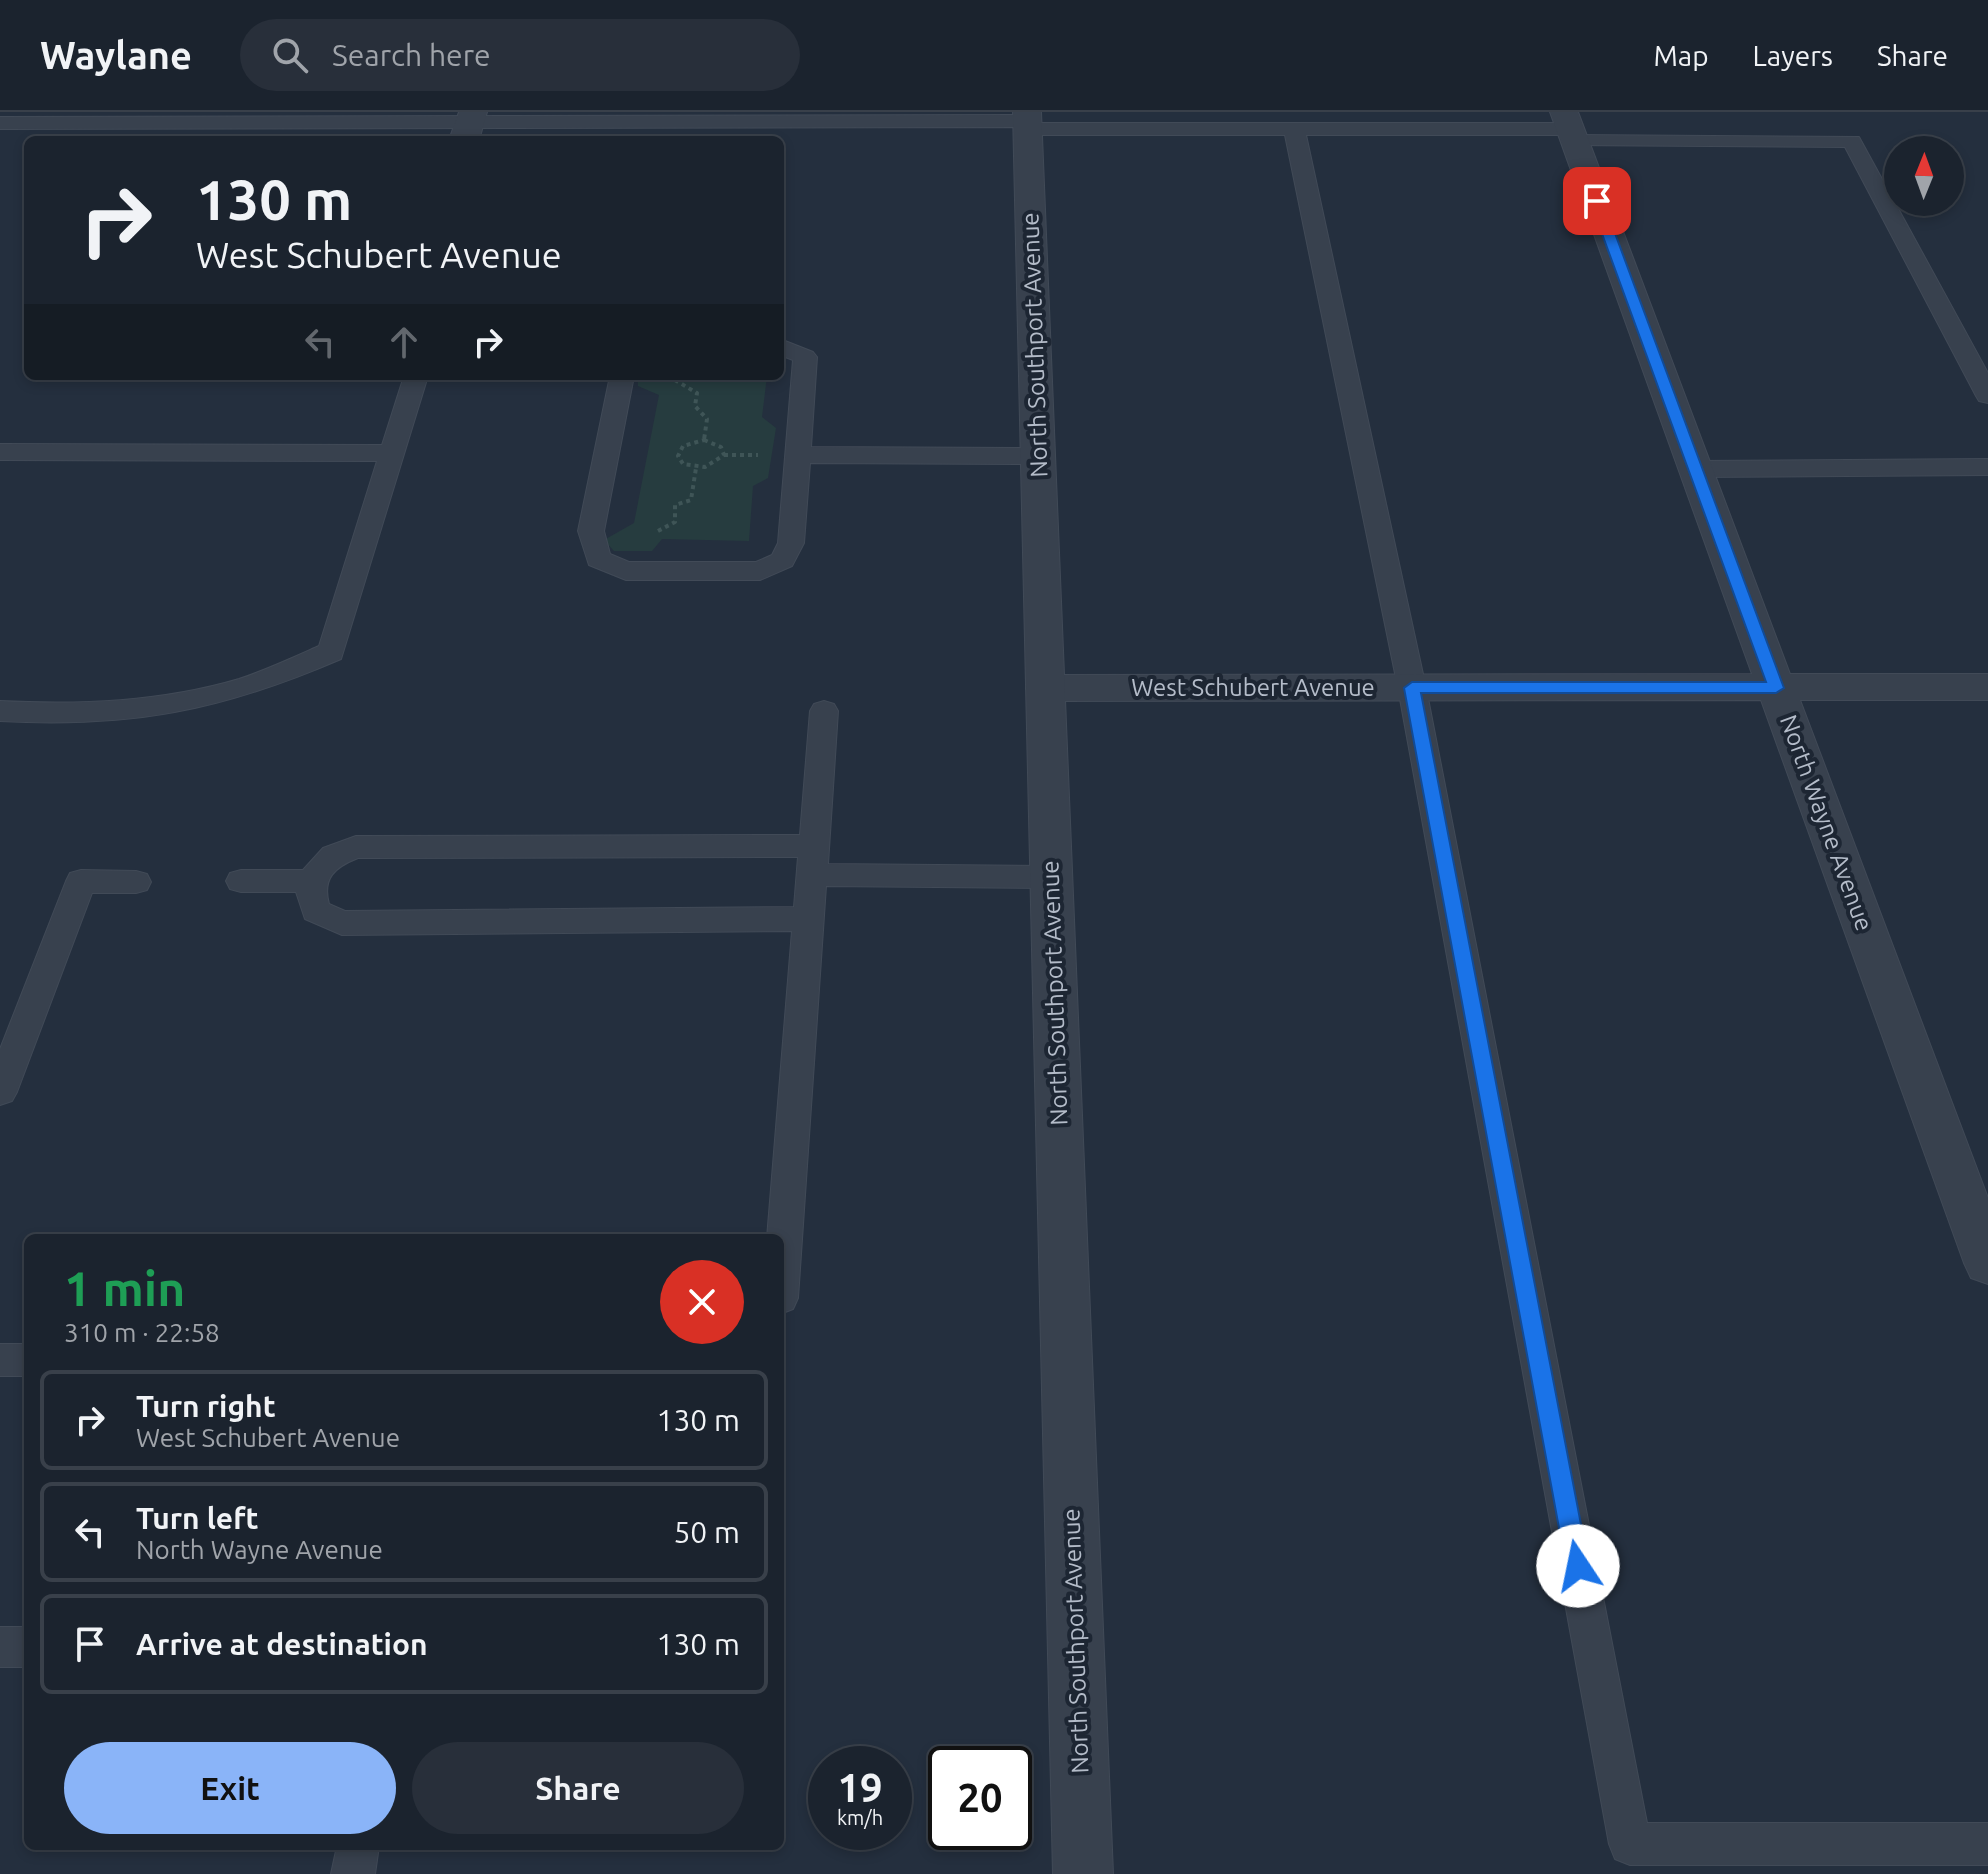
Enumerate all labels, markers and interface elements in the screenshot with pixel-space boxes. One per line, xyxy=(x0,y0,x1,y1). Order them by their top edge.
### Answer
search box xyxy=(240,19,800,91)
icon: search xyxy=(268,33,312,77)
text: Waylane xyxy=(40,34,192,76)
text: Search here xyxy=(332,38,491,72)
text: Map xyxy=(1653,40,1709,71)
text: Layers xyxy=(1753,40,1833,71)
text: Share xyxy=(1877,40,1948,71)
north arrow xyxy=(1884,136,1964,216)
map controls xyxy=(1884,136,1964,216)
pin xyxy=(1563,167,1631,235)
icon: right xyxy=(64,168,168,272)
text: 130 m xyxy=(196,168,352,231)
icon: arrive xyxy=(1575,179,1619,223)
street label: North Southport Avenue xyxy=(1016,212,1053,478)
text: West Schubert Avenue xyxy=(196,234,562,275)
icon: left xyxy=(298,320,342,364)
icon: ahead xyxy=(382,320,426,364)
icon: right xyxy=(466,320,510,364)
street label: West Schubert Avenue xyxy=(1131,674,1375,701)
street label: North Wayne Avenue xyxy=(1775,711,1878,934)
street label: North Southport Avenue xyxy=(1036,860,1073,1126)
button: close xyxy=(660,1260,744,1344)
text: 1 min xyxy=(64,1261,185,1315)
text: 310 m · 22:58 xyxy=(64,1318,220,1347)
text: Turn right xyxy=(136,1389,276,1423)
icon: right xyxy=(68,1398,112,1442)
text: 130 m xyxy=(656,1403,740,1437)
text: West Schubert Avenue xyxy=(136,1423,400,1452)
text: Turn left xyxy=(136,1501,258,1535)
street label: North Southport Avenue xyxy=(1057,1508,1094,1774)
icon: left xyxy=(68,1510,112,1554)
text: 50 m xyxy=(673,1515,740,1549)
position arrow xyxy=(1536,1524,1620,1608)
text: North Wayne Avenue xyxy=(136,1535,383,1564)
icon: arrive xyxy=(68,1622,112,1666)
text: Arrive at destination xyxy=(136,1627,428,1661)
text: 130 m xyxy=(656,1627,740,1661)
button: Exit xyxy=(64,1742,396,1834)
button: Share xyxy=(412,1742,744,1834)
speed limit sign: 20 xyxy=(928,1746,1032,1850)
text: 19 xyxy=(837,1765,883,1810)
text: km/h xyxy=(837,1806,883,1829)

